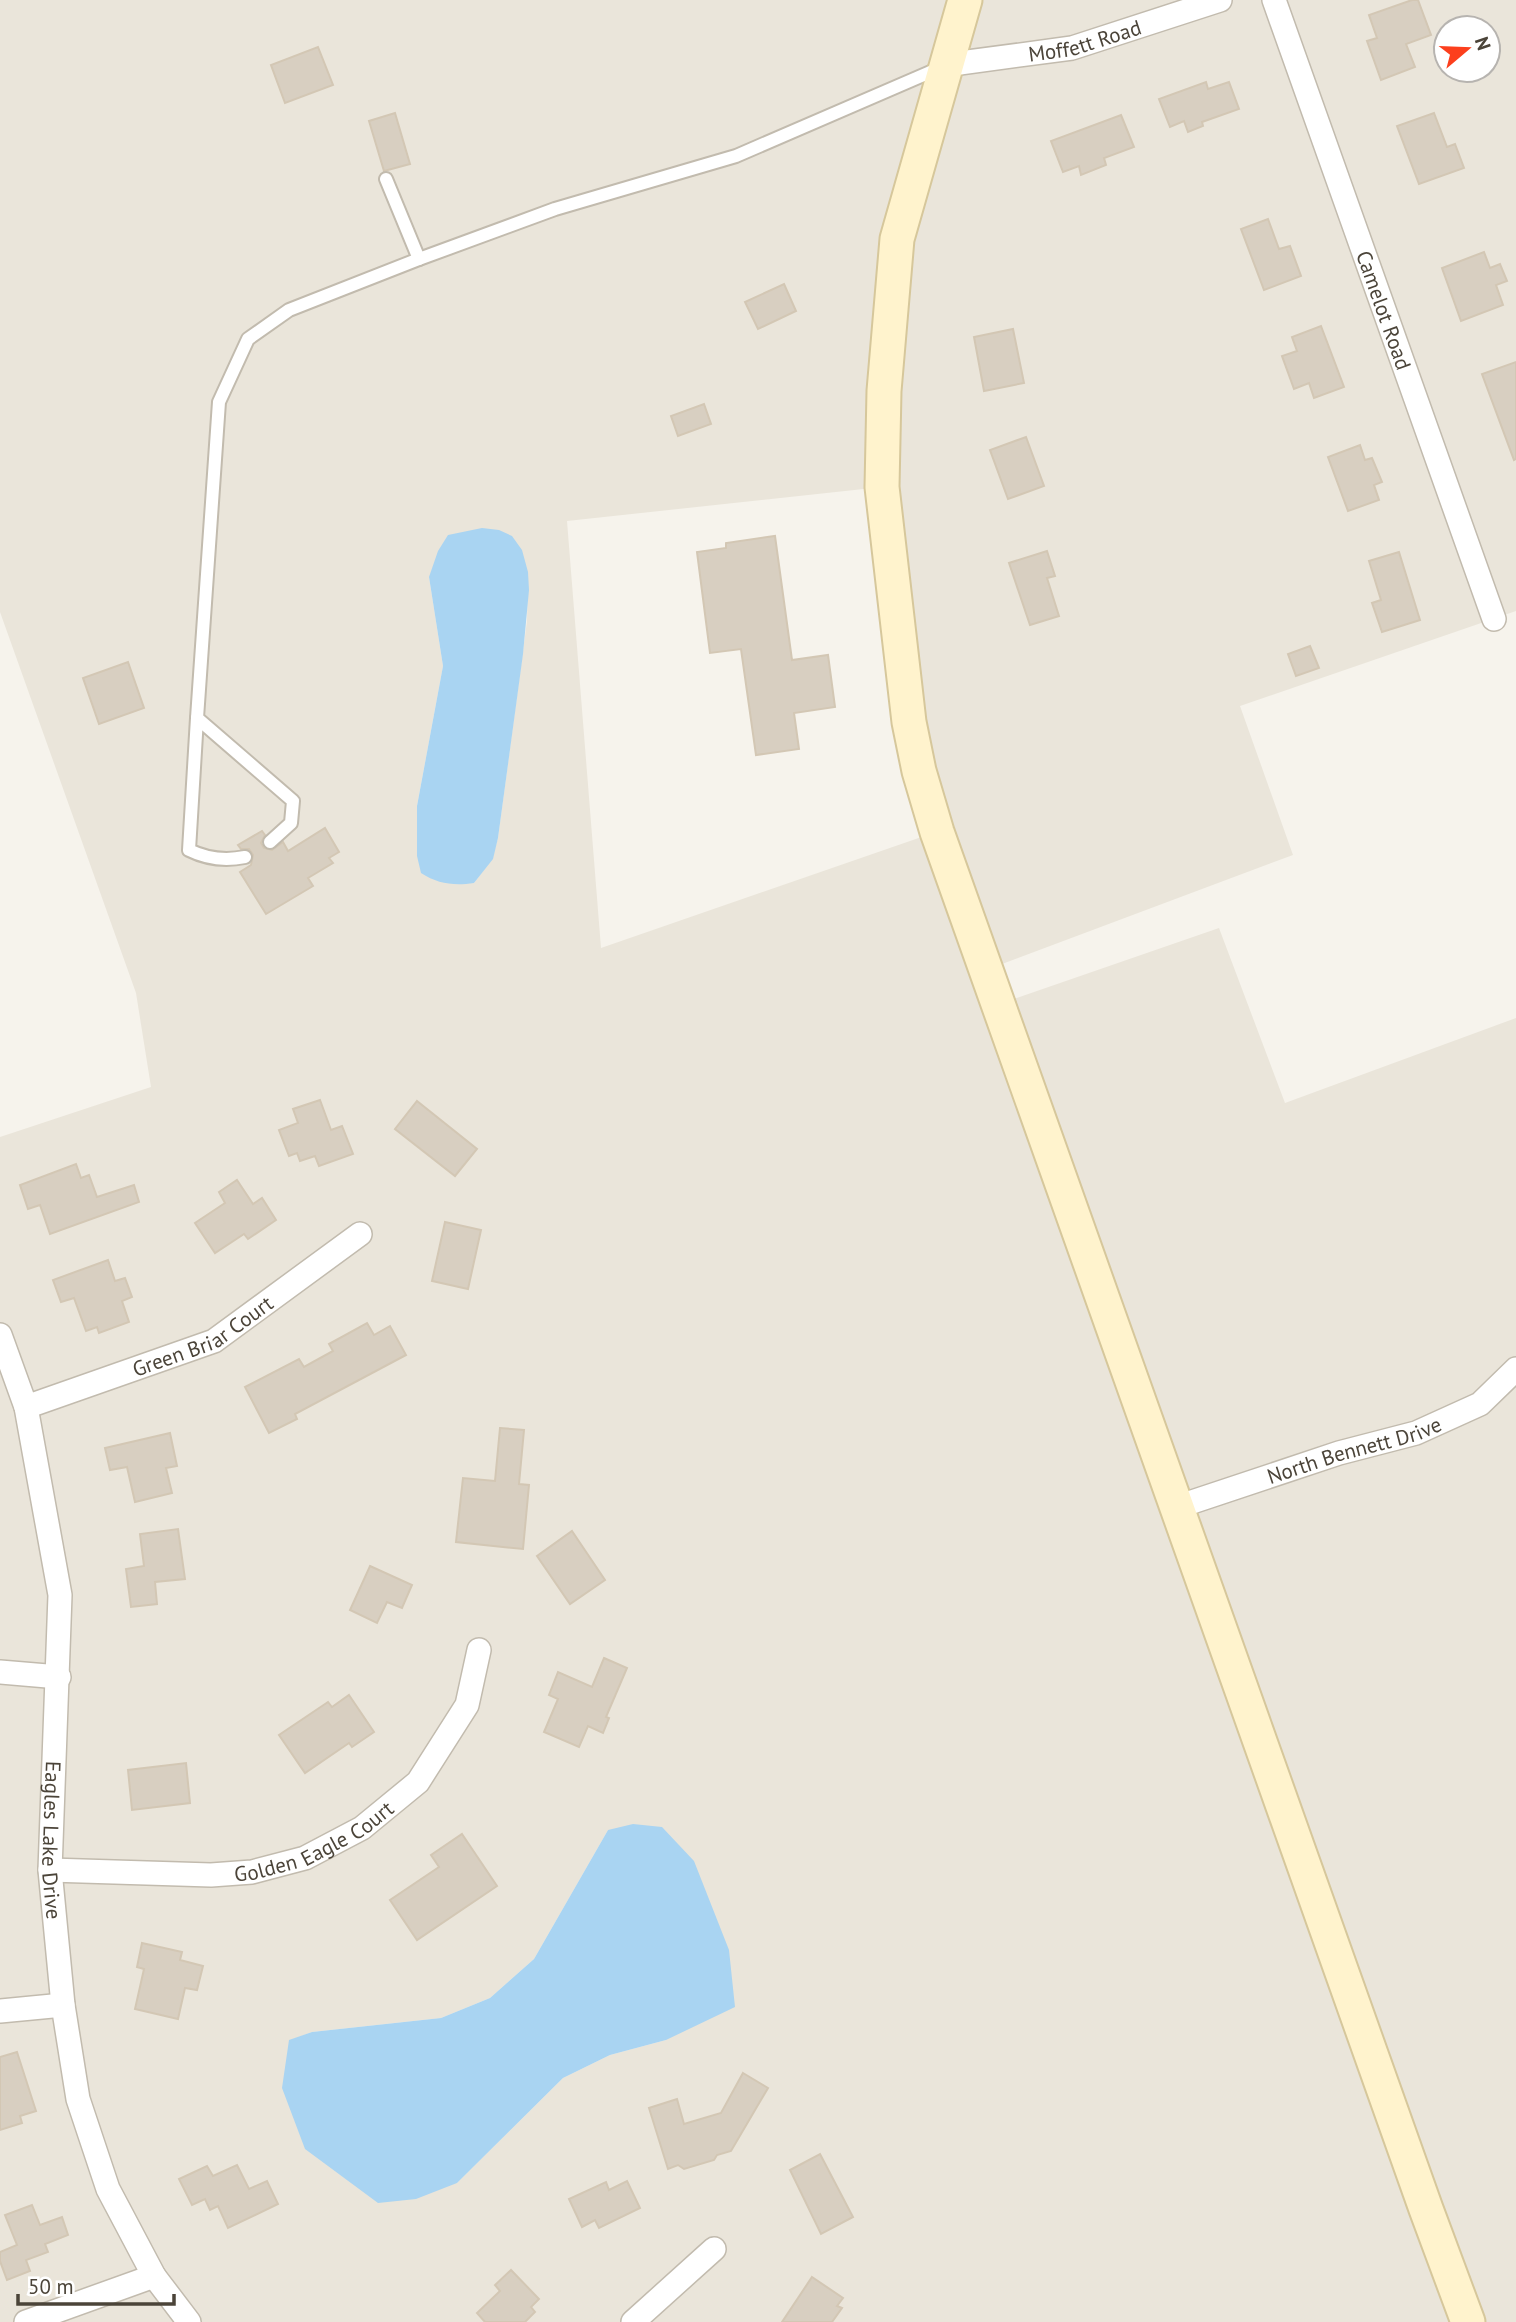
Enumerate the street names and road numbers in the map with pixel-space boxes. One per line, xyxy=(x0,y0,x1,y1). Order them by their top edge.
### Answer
street label: Moffett Road xyxy=(1027,13,1144,67)
street label: Camelot Road xyxy=(1351,247,1418,373)
street label: Green Briar Court xyxy=(129,1289,278,1382)
street label: North Bennett Drive xyxy=(1263,1410,1445,1490)
street label: Eagles Lake Drive xyxy=(36,1761,68,1920)
street label: Golden Eagle Court xyxy=(233,1795,399,1887)

